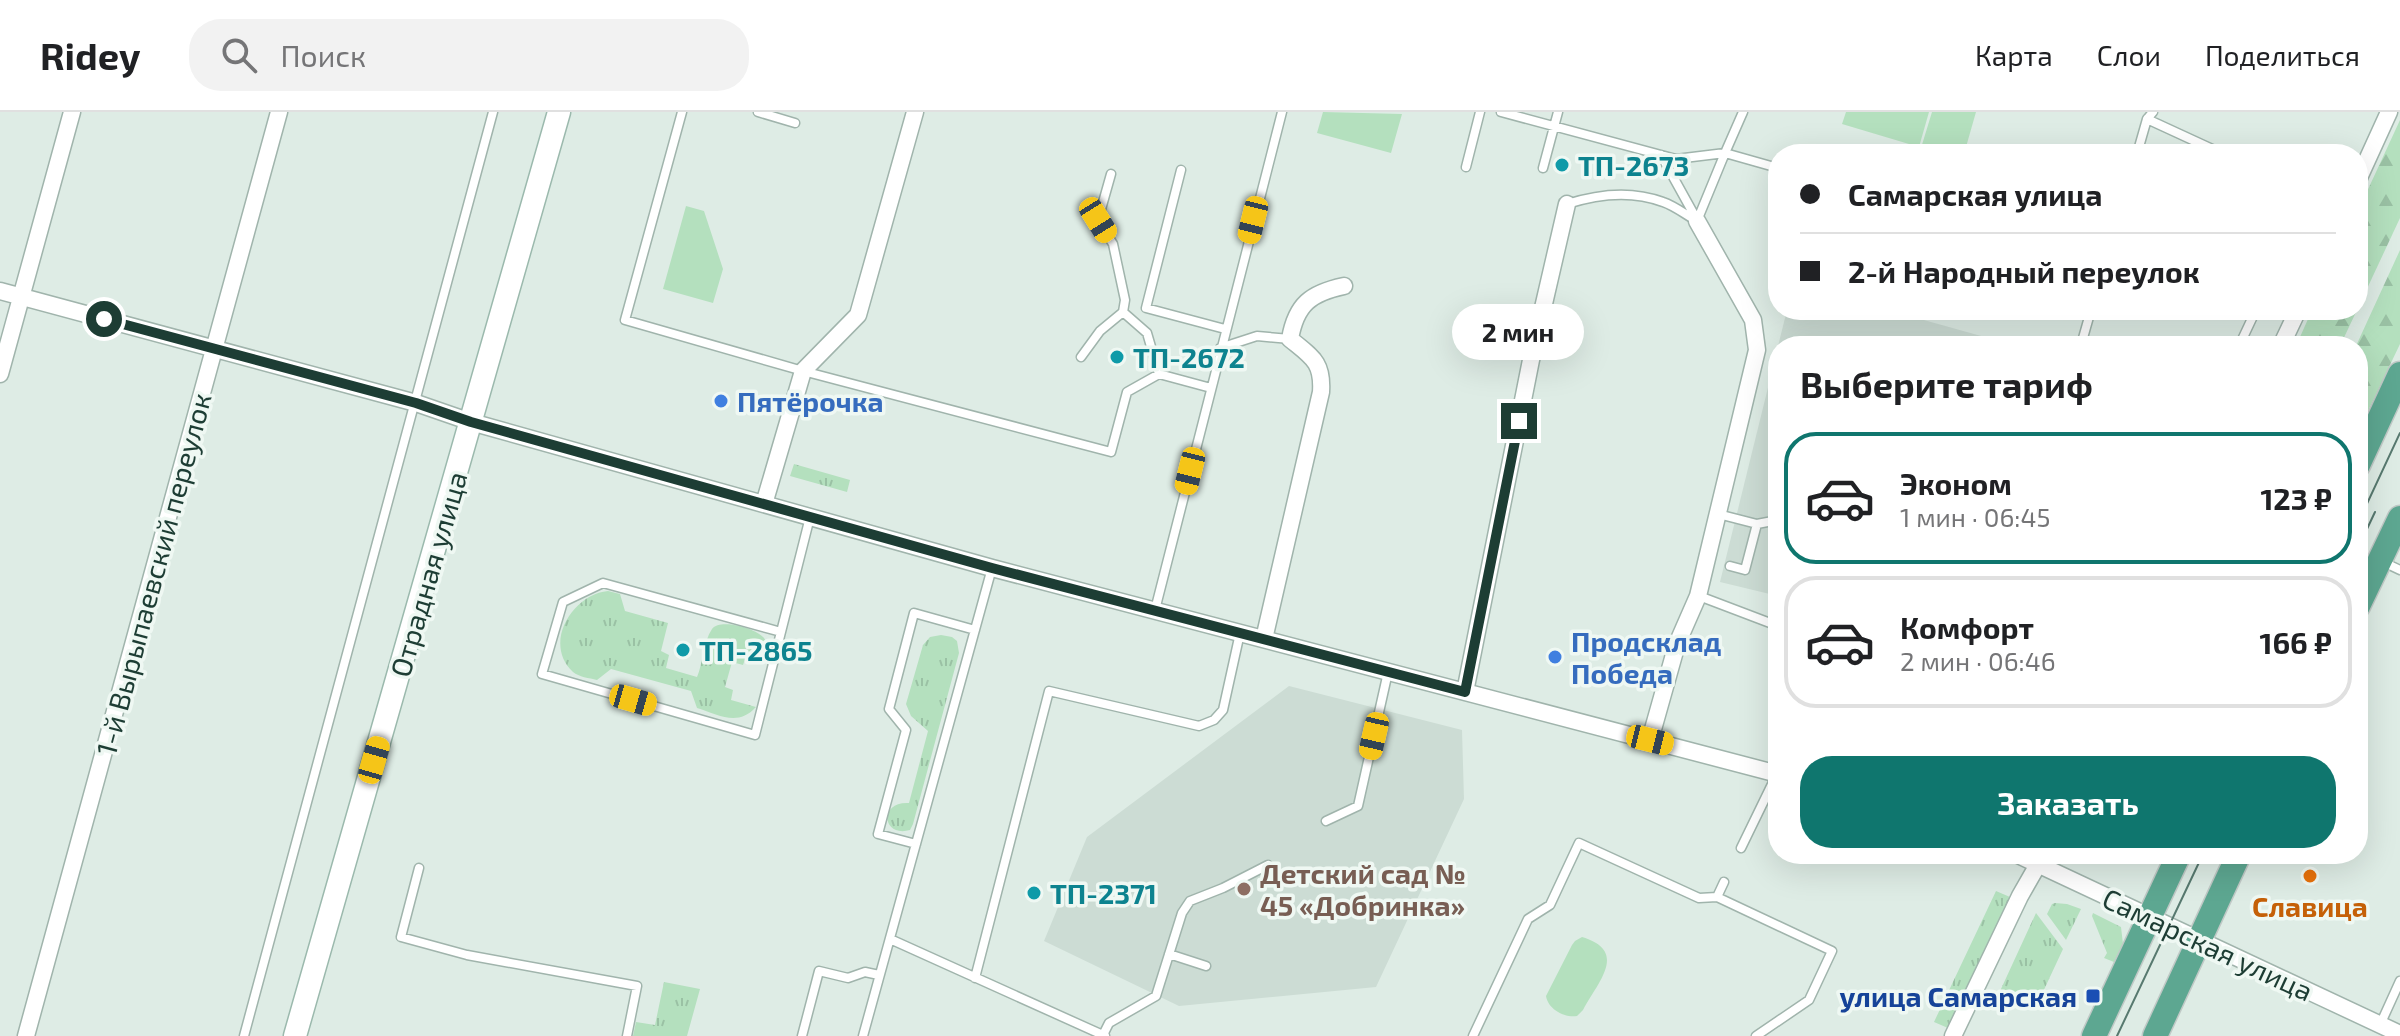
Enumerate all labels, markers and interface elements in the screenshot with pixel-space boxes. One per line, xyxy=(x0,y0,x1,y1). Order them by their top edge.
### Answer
search box xyxy=(189,19,749,91)
text: Ridey xyxy=(40,32,141,78)
icon: search xyxy=(217,33,261,77)
text: Поиск xyxy=(281,37,366,73)
text: Карта xyxy=(1975,38,2053,72)
text: Слои xyxy=(2097,38,2161,72)
text: Поделиться xyxy=(2205,38,2360,72)
place label: ТП-2673 xyxy=(1578,148,1689,182)
marker: ТП-2673 xyxy=(1553,156,1571,174)
text: Самарская улица xyxy=(1848,176,2103,212)
car xyxy=(1075,193,1121,247)
car xyxy=(1236,194,1270,246)
text: 2-й Народный переулок xyxy=(1848,253,2200,289)
route start xyxy=(86,301,122,337)
callout: 2 мин xyxy=(1453,305,1585,361)
text: 2 мин xyxy=(1482,316,1554,347)
place label: ТП-2672 xyxy=(1133,340,1245,374)
marker: ТП-2672 xyxy=(1108,348,1126,366)
text: Выберите тариф xyxy=(1800,362,2093,405)
place label: Пятёрочка xyxy=(737,384,884,418)
street label: 1-й Вырыпаевский переулок xyxy=(88,389,218,759)
marker: Пятёрочка xyxy=(712,392,730,410)
route end xyxy=(1501,403,1537,439)
car xyxy=(1173,445,1207,497)
icon: car xyxy=(1804,462,1876,534)
text: Эконом xyxy=(1900,465,2012,501)
street label: Отрадная улица xyxy=(382,467,474,681)
text: 123 ₽ xyxy=(2260,480,2332,516)
text: 1 мин · 06:45 xyxy=(1900,501,2050,532)
icon: car xyxy=(1804,606,1876,678)
text: Комфорт xyxy=(1900,609,2034,645)
place label: Продсклад Победа xyxy=(1571,624,1721,690)
text: 166 ₽ xyxy=(2259,624,2332,660)
place label: ТП-2865 xyxy=(699,633,813,667)
marker: ТП-2865 xyxy=(674,641,692,659)
text: 2 мин · 06:46 xyxy=(1900,645,2056,676)
marker: Продсклад Победа xyxy=(1546,648,1564,666)
car xyxy=(607,682,659,718)
car xyxy=(1357,710,1391,762)
car xyxy=(1624,723,1676,757)
car xyxy=(356,734,392,786)
button: Заказать xyxy=(1800,756,2336,848)
place label: Детский сад № 45 «Добринка» xyxy=(1260,856,1466,922)
marker: Славица xyxy=(2301,867,2319,885)
place label: ТП-2371 xyxy=(1050,876,1157,910)
marker: Детский сад № 45 «Добринка» xyxy=(1235,880,1253,898)
street label: Самарская улица xyxy=(2097,880,2319,1008)
marker: ТП-2371 xyxy=(1025,884,1043,902)
place label: Славица xyxy=(2252,889,2368,923)
place label: улица Самарская xyxy=(1839,979,2077,1013)
marker: улица Самарская xyxy=(2084,987,2102,1005)

